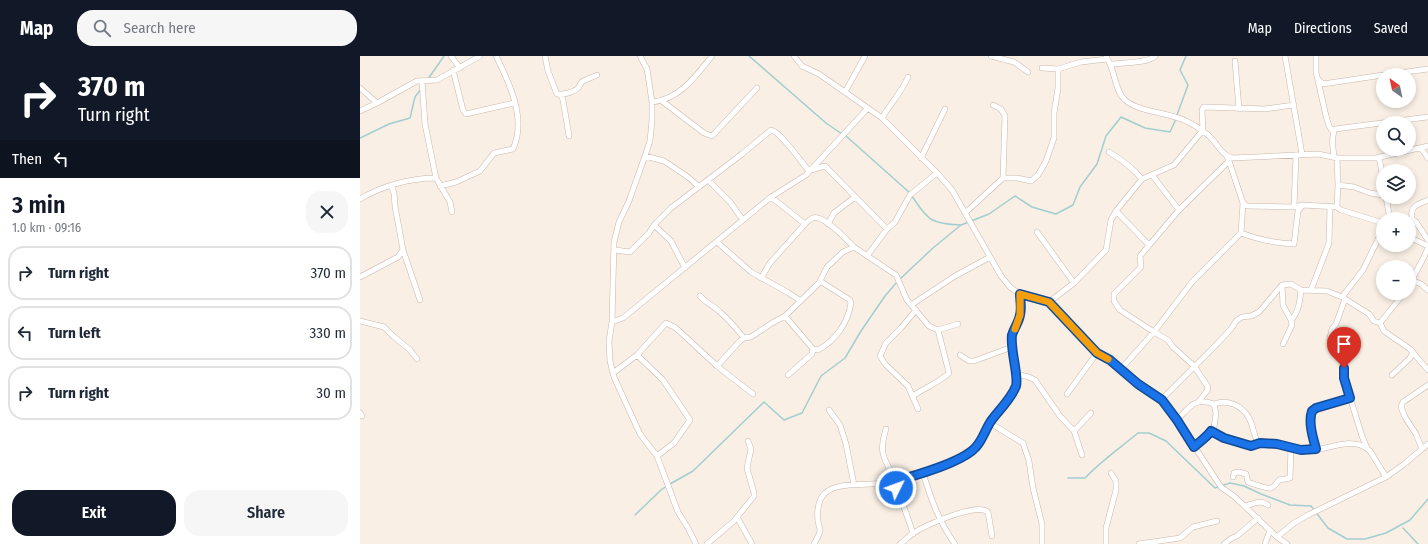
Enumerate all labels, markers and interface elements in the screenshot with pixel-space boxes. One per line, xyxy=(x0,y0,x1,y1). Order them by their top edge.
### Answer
search box xyxy=(77,10,357,46)
text: Map xyxy=(20,17,53,40)
icon: search xyxy=(91,17,113,39)
text: Search here xyxy=(123,19,196,37)
text: Map xyxy=(1248,20,1272,37)
text: Directions xyxy=(1294,20,1352,37)
text: Saved xyxy=(1374,20,1408,37)
north arrow xyxy=(1376,68,1416,108)
map controls xyxy=(1376,68,1416,300)
text: 370 m xyxy=(78,70,145,103)
icon: right xyxy=(12,72,64,124)
text: Turn right xyxy=(78,104,150,126)
button: search xyxy=(1376,116,1416,156)
icon: left xyxy=(50,148,72,170)
text: Then xyxy=(12,150,42,168)
button: layers xyxy=(1376,164,1416,204)
text: 3 min xyxy=(12,191,66,219)
button: close xyxy=(306,191,348,233)
button: + xyxy=(1376,212,1416,252)
text: 1.0 km · 09:16 xyxy=(12,220,81,235)
button: − xyxy=(1376,260,1416,300)
icon: right xyxy=(14,262,36,284)
text: Turn right xyxy=(48,264,109,282)
text: 370 m xyxy=(311,264,346,282)
icon: left xyxy=(14,322,36,344)
text: Turn left xyxy=(48,324,101,342)
text: 330 m xyxy=(310,324,346,342)
pin xyxy=(1327,327,1361,368)
icon: arrive xyxy=(1333,333,1355,355)
icon: right xyxy=(14,382,36,404)
text: Turn right xyxy=(48,384,109,402)
text: 30 m xyxy=(316,384,346,402)
position arrow xyxy=(875,467,917,509)
button: Exit xyxy=(12,490,176,536)
button: Share xyxy=(184,490,348,536)

